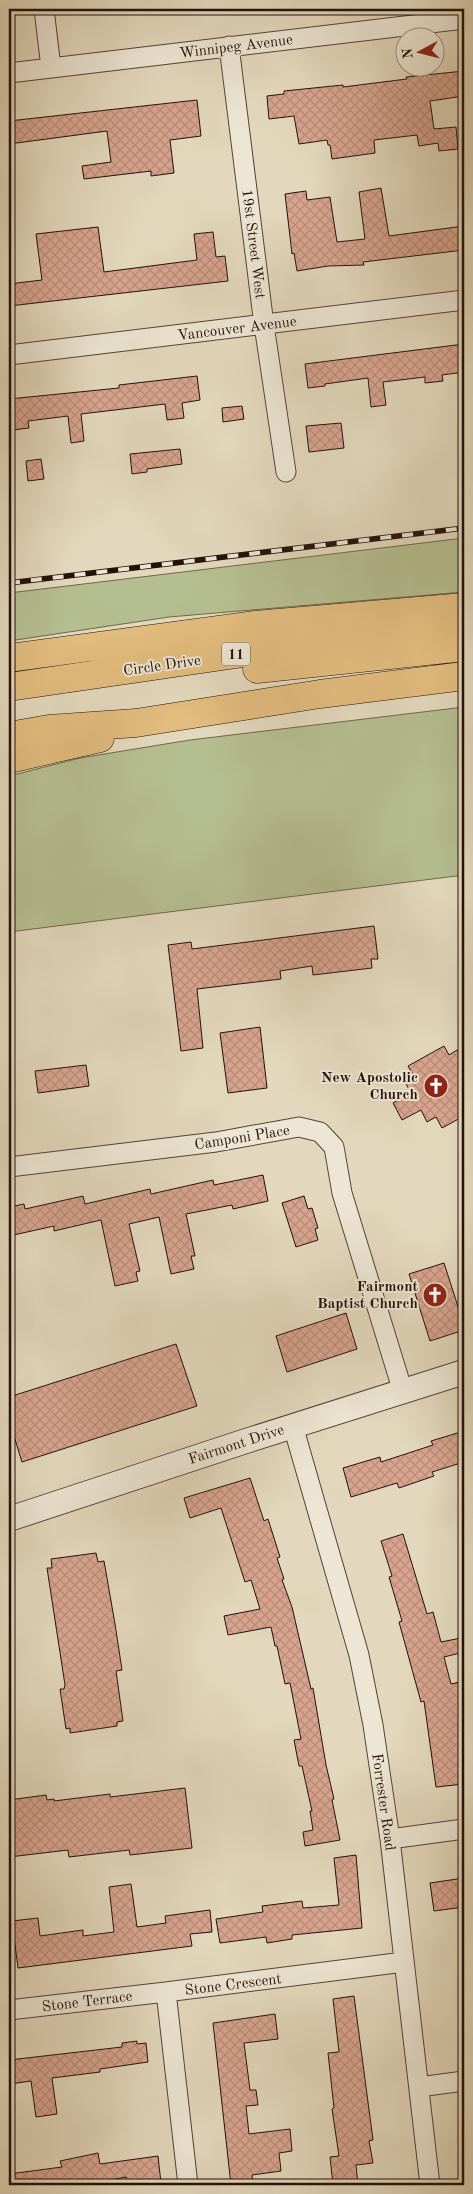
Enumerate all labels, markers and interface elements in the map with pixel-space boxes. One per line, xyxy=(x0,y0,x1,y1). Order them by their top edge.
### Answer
north arrow xyxy=(396,28,446,78)
street label: Winnipeg Avenue xyxy=(179,33,294,62)
text: N xyxy=(400,47,416,60)
street label: 19st Street West xyxy=(238,188,267,300)
street label: Vancouver Avenue xyxy=(177,315,298,344)
road number: 11 xyxy=(222,642,250,666)
street label: Circle Drive xyxy=(123,654,202,679)
place label: New Apostolic Church xyxy=(321,1071,418,1103)
church icon: New Apostolic Church xyxy=(423,1073,449,1099)
street label: Camponi Place xyxy=(194,1124,291,1153)
place label: Fairmont Baptist Church xyxy=(317,1280,419,1312)
church icon: Fairmont Baptist Church xyxy=(422,1282,448,1308)
street label: Fairmont Drive xyxy=(187,1423,286,1468)
street label: Forrester Road xyxy=(368,1753,397,1852)
street label: Stone Crescent xyxy=(184,1972,283,1999)
street label: Stone Terrace xyxy=(41,1989,133,2015)

